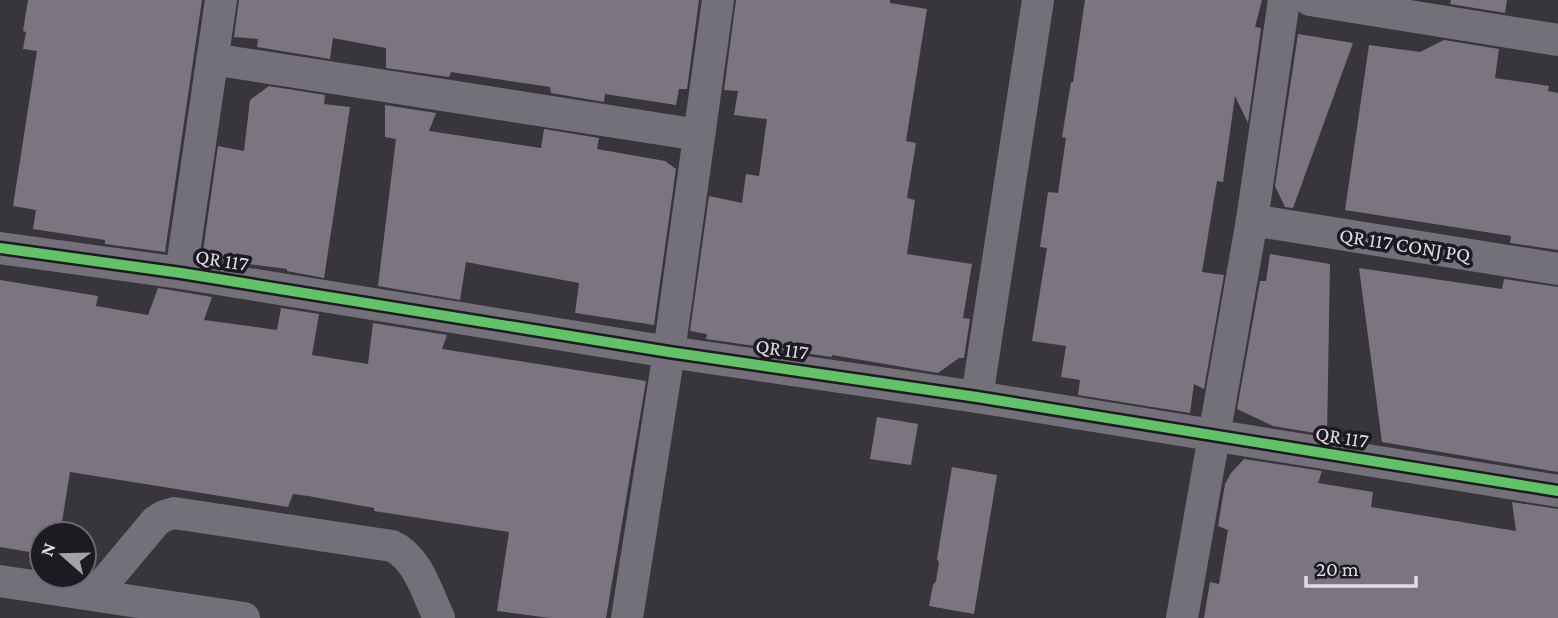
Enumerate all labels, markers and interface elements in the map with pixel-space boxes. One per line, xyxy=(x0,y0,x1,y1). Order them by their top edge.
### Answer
street label: QR 117 CONJ PQ xyxy=(1338,223,1473,267)
street label: QR 117 xyxy=(194,244,250,276)
street label: QR 117 xyxy=(754,333,810,365)
street label: QR 117 xyxy=(1314,421,1370,453)
north arrow xyxy=(28,520,98,590)
text: N xyxy=(35,540,60,559)
scale bar xyxy=(1306,544,1416,588)
text: 20 m xyxy=(1316,557,1359,581)

